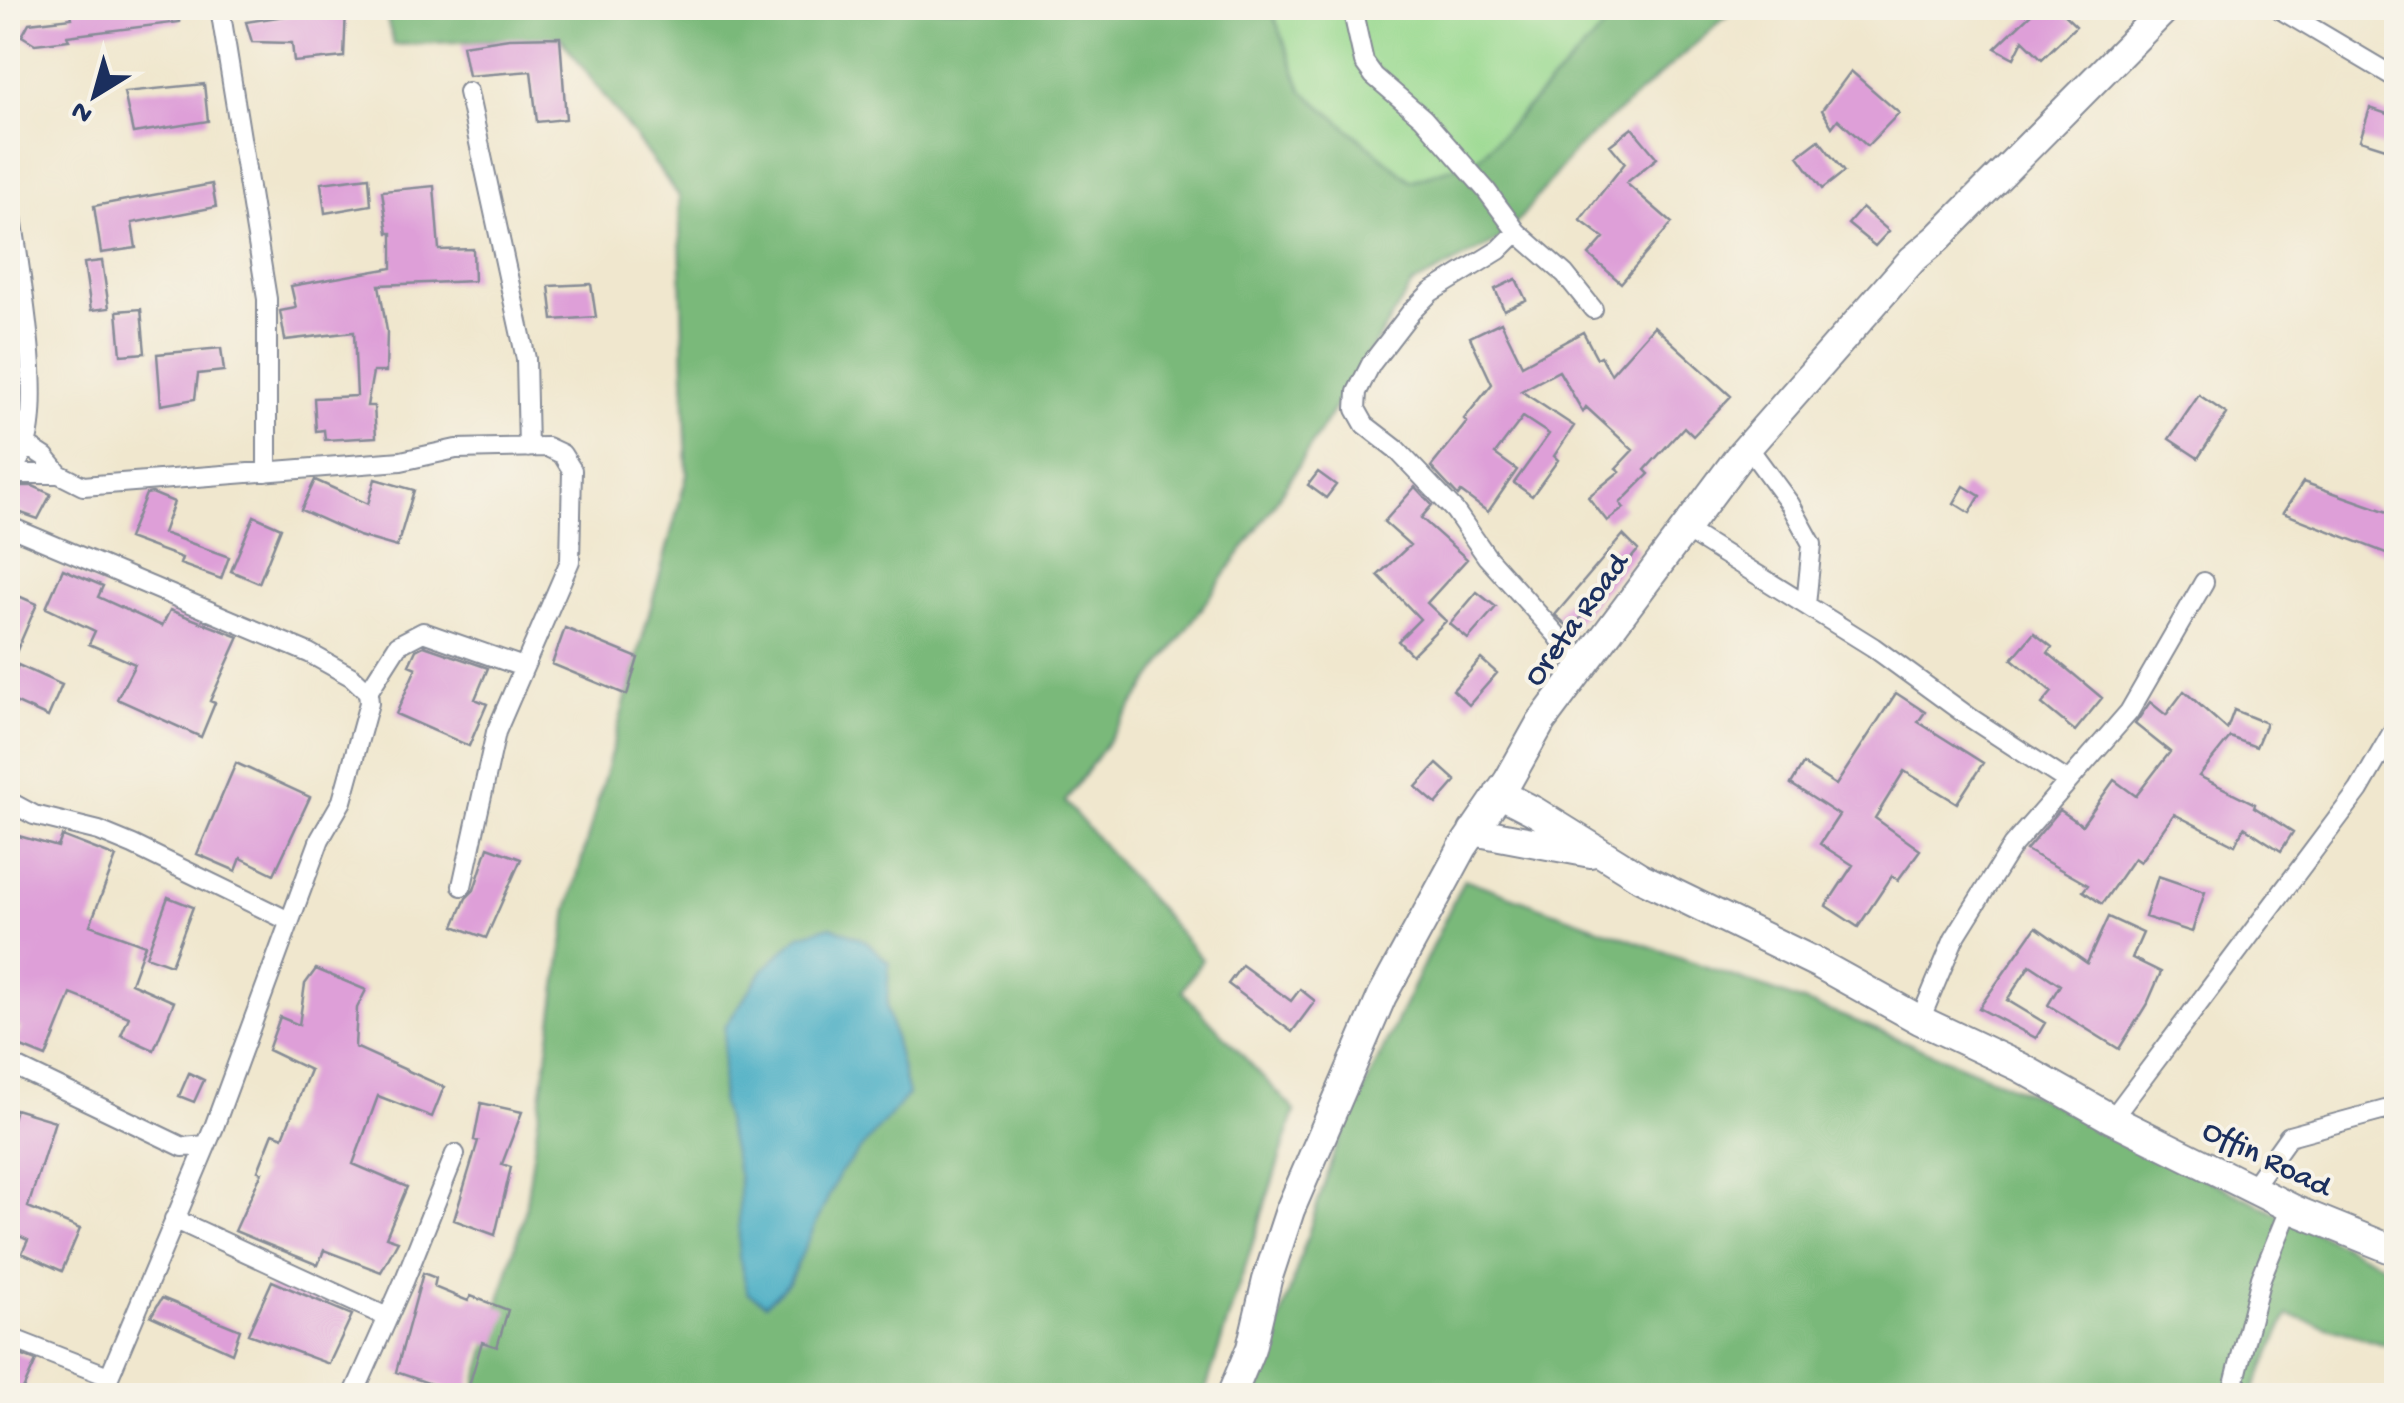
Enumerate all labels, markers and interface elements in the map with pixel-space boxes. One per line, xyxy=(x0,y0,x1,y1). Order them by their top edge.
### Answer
north arrow xyxy=(45,45,145,145)
text: N xyxy=(65,93,100,130)
street label: Oreta Road xyxy=(1517,545,1640,695)
street label: Offin Road xyxy=(2195,1113,2338,1209)

